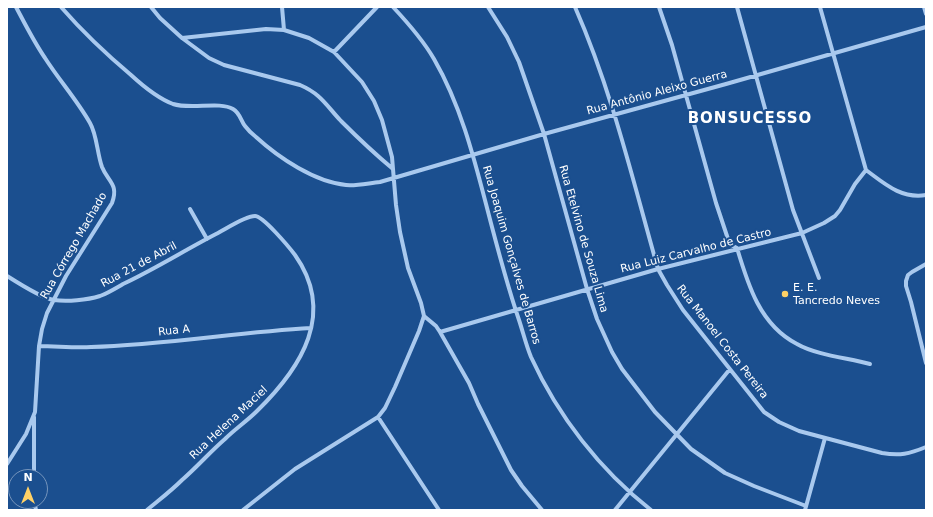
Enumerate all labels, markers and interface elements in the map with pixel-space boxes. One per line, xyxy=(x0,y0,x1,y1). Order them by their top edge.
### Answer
street label: Rua Antônio Aleixo Guerra xyxy=(585,68,729,118)
district label: BONSUCESSO xyxy=(688,110,812,128)
street label: Rua Joaquim Gonçalves de Barros xyxy=(479,164,543,346)
street label: Rua Etelvino de Souza Lima xyxy=(556,164,610,314)
street label: Rua Córrego Machado xyxy=(38,190,110,302)
street label: Rua Luiz Carvalho de Castro xyxy=(619,226,773,276)
street label: Rua 21 de Abril xyxy=(99,239,179,291)
place label: E. E. Tancredo Neves xyxy=(793,281,880,307)
street label: Rua Manoel Costa Pereira xyxy=(673,283,771,401)
marker: E. E. Tancredo Neves xyxy=(780,289,790,299)
street label: Rua A xyxy=(157,323,191,339)
street label: Rua Helena Maciel xyxy=(187,384,271,462)
north arrow xyxy=(8,469,48,509)
text: N xyxy=(23,471,33,484)

